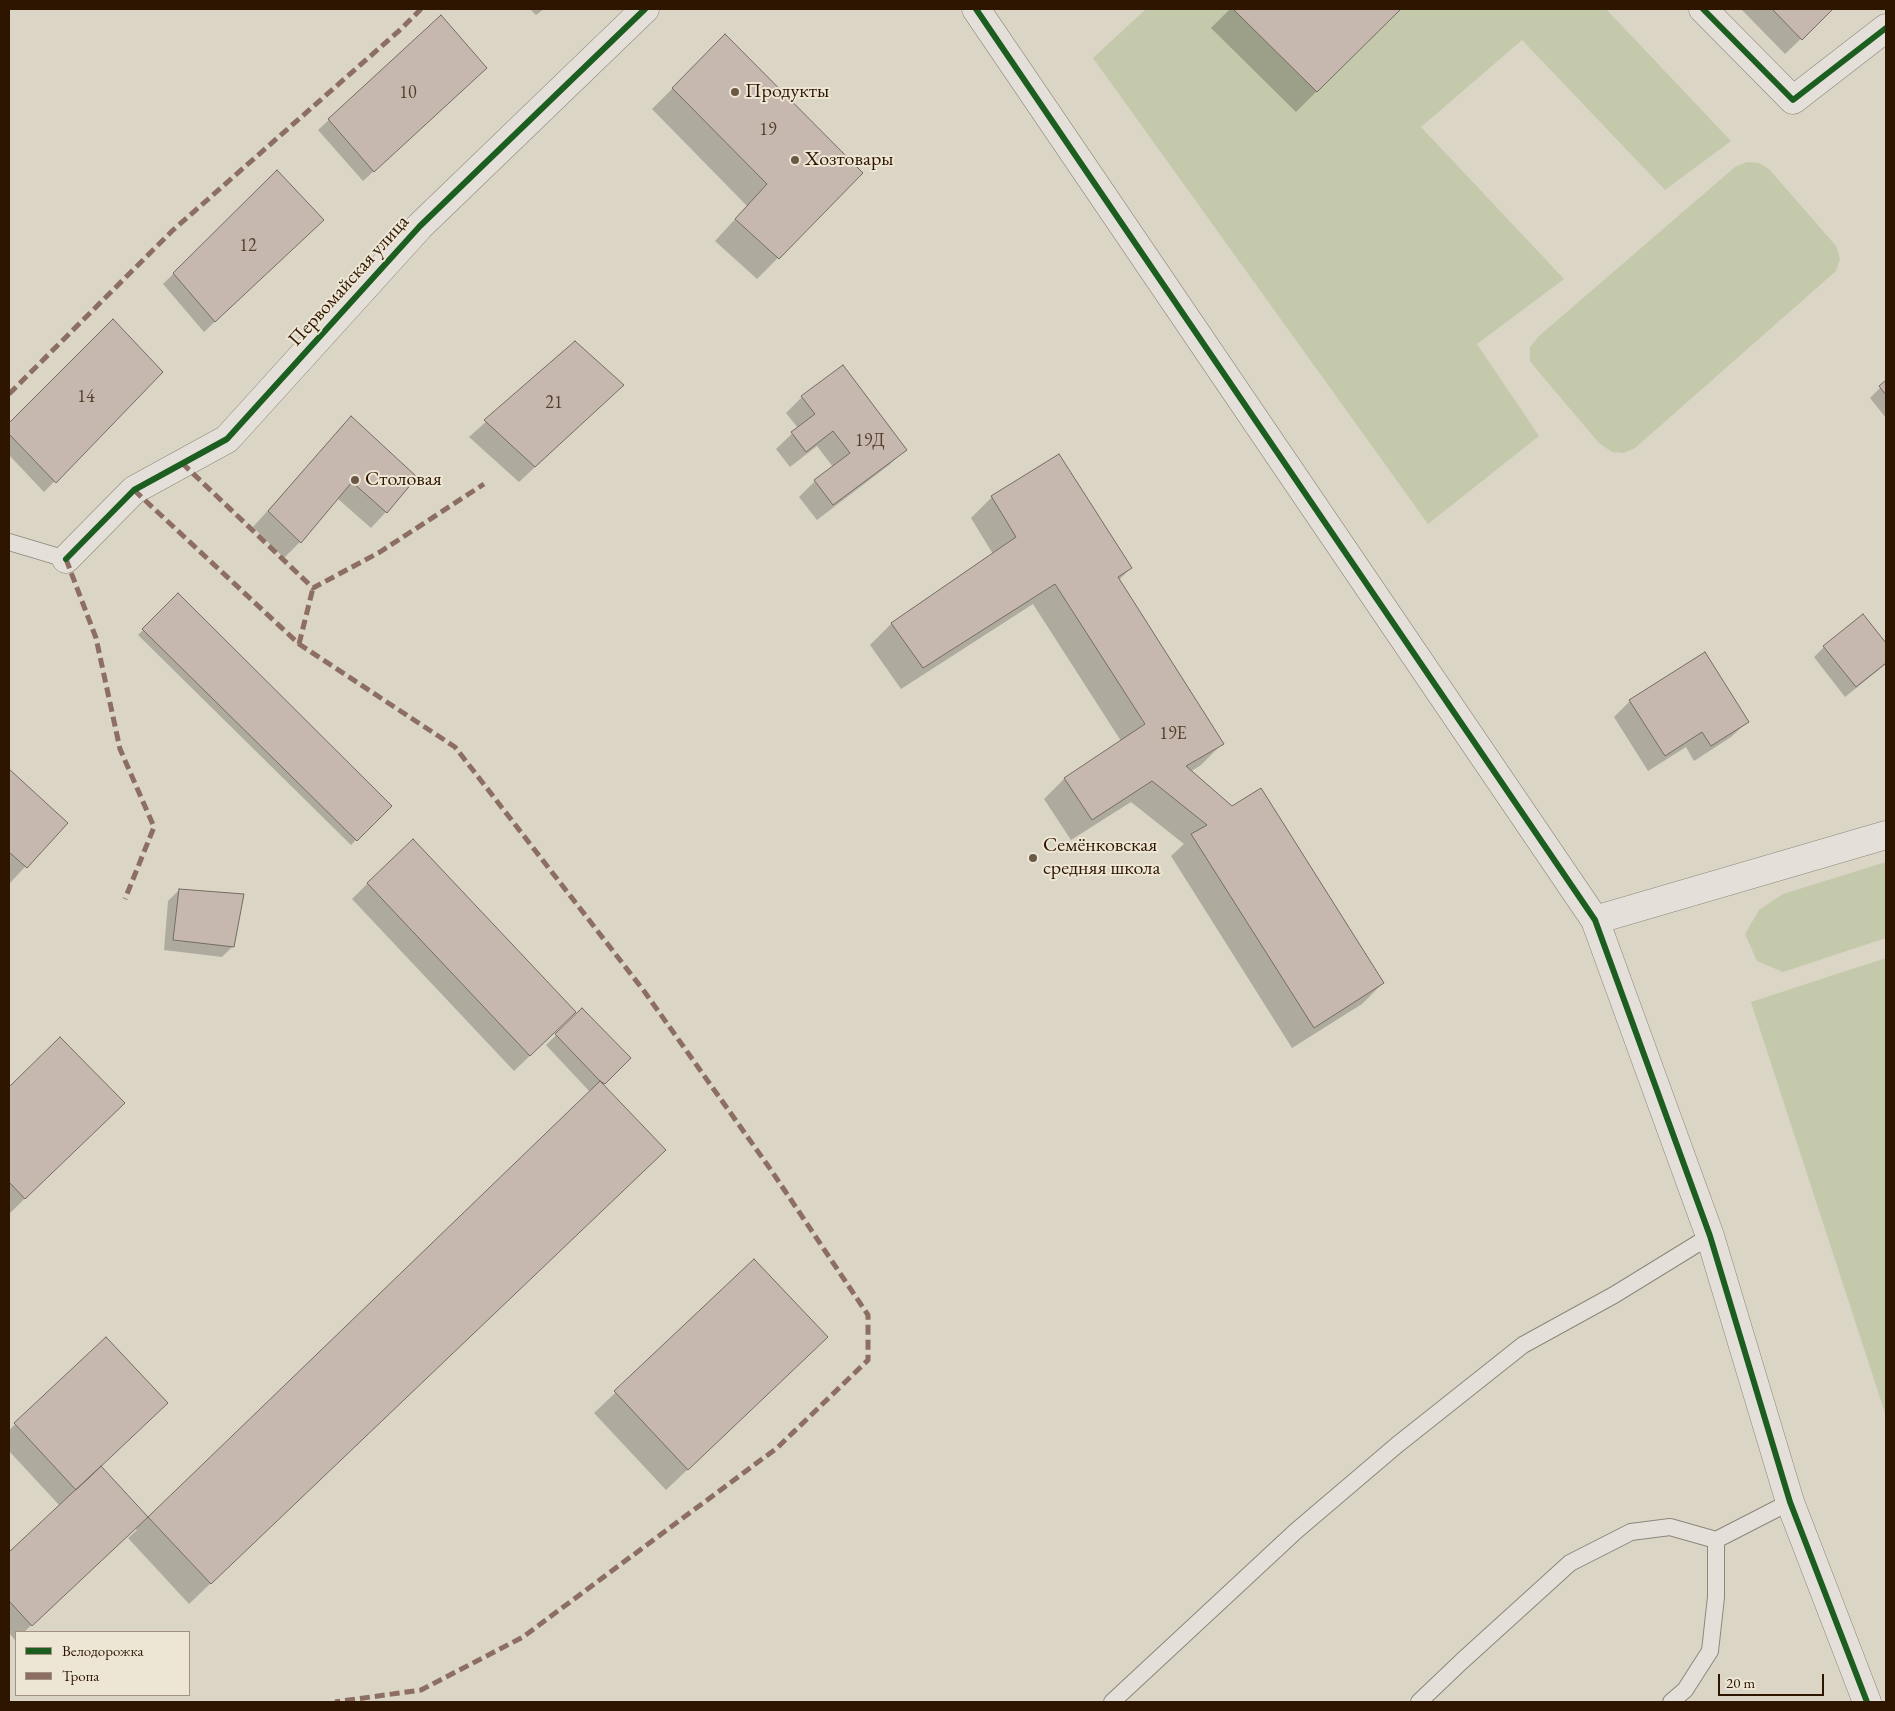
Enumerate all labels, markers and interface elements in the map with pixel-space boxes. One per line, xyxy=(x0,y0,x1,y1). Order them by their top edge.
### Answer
place label: Продукты xyxy=(745,80,829,104)
house number: 10 xyxy=(399,82,417,104)
marker: Продукты xyxy=(729,86,741,98)
house number: 19 xyxy=(759,119,777,141)
place label: Хозтовары xyxy=(805,148,894,172)
marker: Хозтовары xyxy=(789,154,801,166)
street label: Первомайская улица xyxy=(284,210,414,352)
house number: 12 xyxy=(239,235,257,257)
house number: 14 xyxy=(77,386,95,408)
house number: 21 xyxy=(545,392,563,414)
house number: 19Д xyxy=(855,430,885,452)
place label: Столовая xyxy=(365,468,442,492)
marker: Столовая xyxy=(349,474,361,486)
house number: 19Е xyxy=(1159,723,1187,745)
place label: Семёнковская средняя школа xyxy=(1043,834,1160,881)
marker: Семёнковская средняя школа xyxy=(1027,852,1039,864)
legend xyxy=(15,1631,190,1696)
text: Велодорожка xyxy=(62,1641,143,1660)
scale bar xyxy=(1720,1664,1826,1696)
text: Тропа xyxy=(62,1666,99,1685)
text: 20 m xyxy=(1726,1673,1755,1692)

